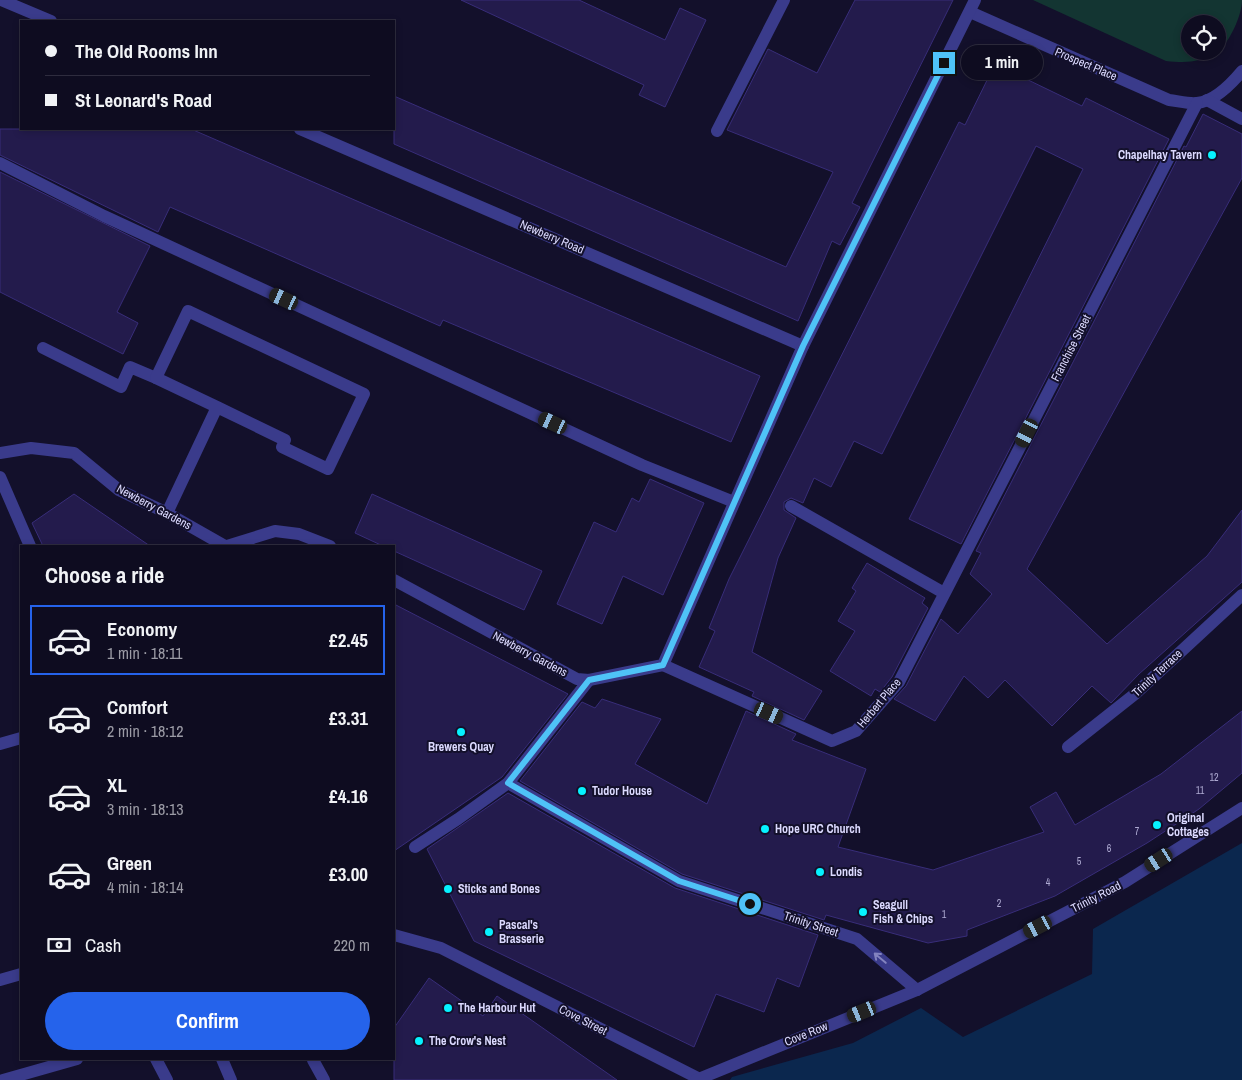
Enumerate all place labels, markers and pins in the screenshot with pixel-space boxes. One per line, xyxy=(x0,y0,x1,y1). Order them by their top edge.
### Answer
place label: Chapelhay Tavern xyxy=(1118,147,1202,163)
marker: Chapelhay Tavern xyxy=(1206,149,1218,161)
marker: Brewers Quay xyxy=(455,726,467,738)
place label: Brewers Quay xyxy=(428,739,495,755)
place label: Tudor House xyxy=(592,783,652,799)
marker: Tudor House xyxy=(576,785,588,797)
place label: Original Cottages xyxy=(1167,810,1210,840)
marker: Original Cottages xyxy=(1151,819,1163,831)
place label: Hope URC Church xyxy=(775,821,861,837)
marker: Hope URC Church xyxy=(759,823,771,835)
place label: Londis xyxy=(830,864,863,880)
marker: Londis xyxy=(814,866,826,878)
place label: Sticks and Bones xyxy=(458,881,541,897)
marker: Sticks and Bones xyxy=(442,883,454,895)
place label: Seagull Fish & Chips xyxy=(873,897,934,927)
marker: Seagull Fish & Chips xyxy=(857,906,869,918)
place label: Pascal's Brasserie xyxy=(499,917,544,947)
marker: Pascal's Brasserie xyxy=(483,926,495,938)
place label: The Harbour Hut xyxy=(458,1000,536,1016)
marker: The Harbour Hut xyxy=(442,1002,454,1014)
place label: The Crow's Nest xyxy=(429,1033,506,1049)
marker: The Crow's Nest xyxy=(413,1035,425,1047)

